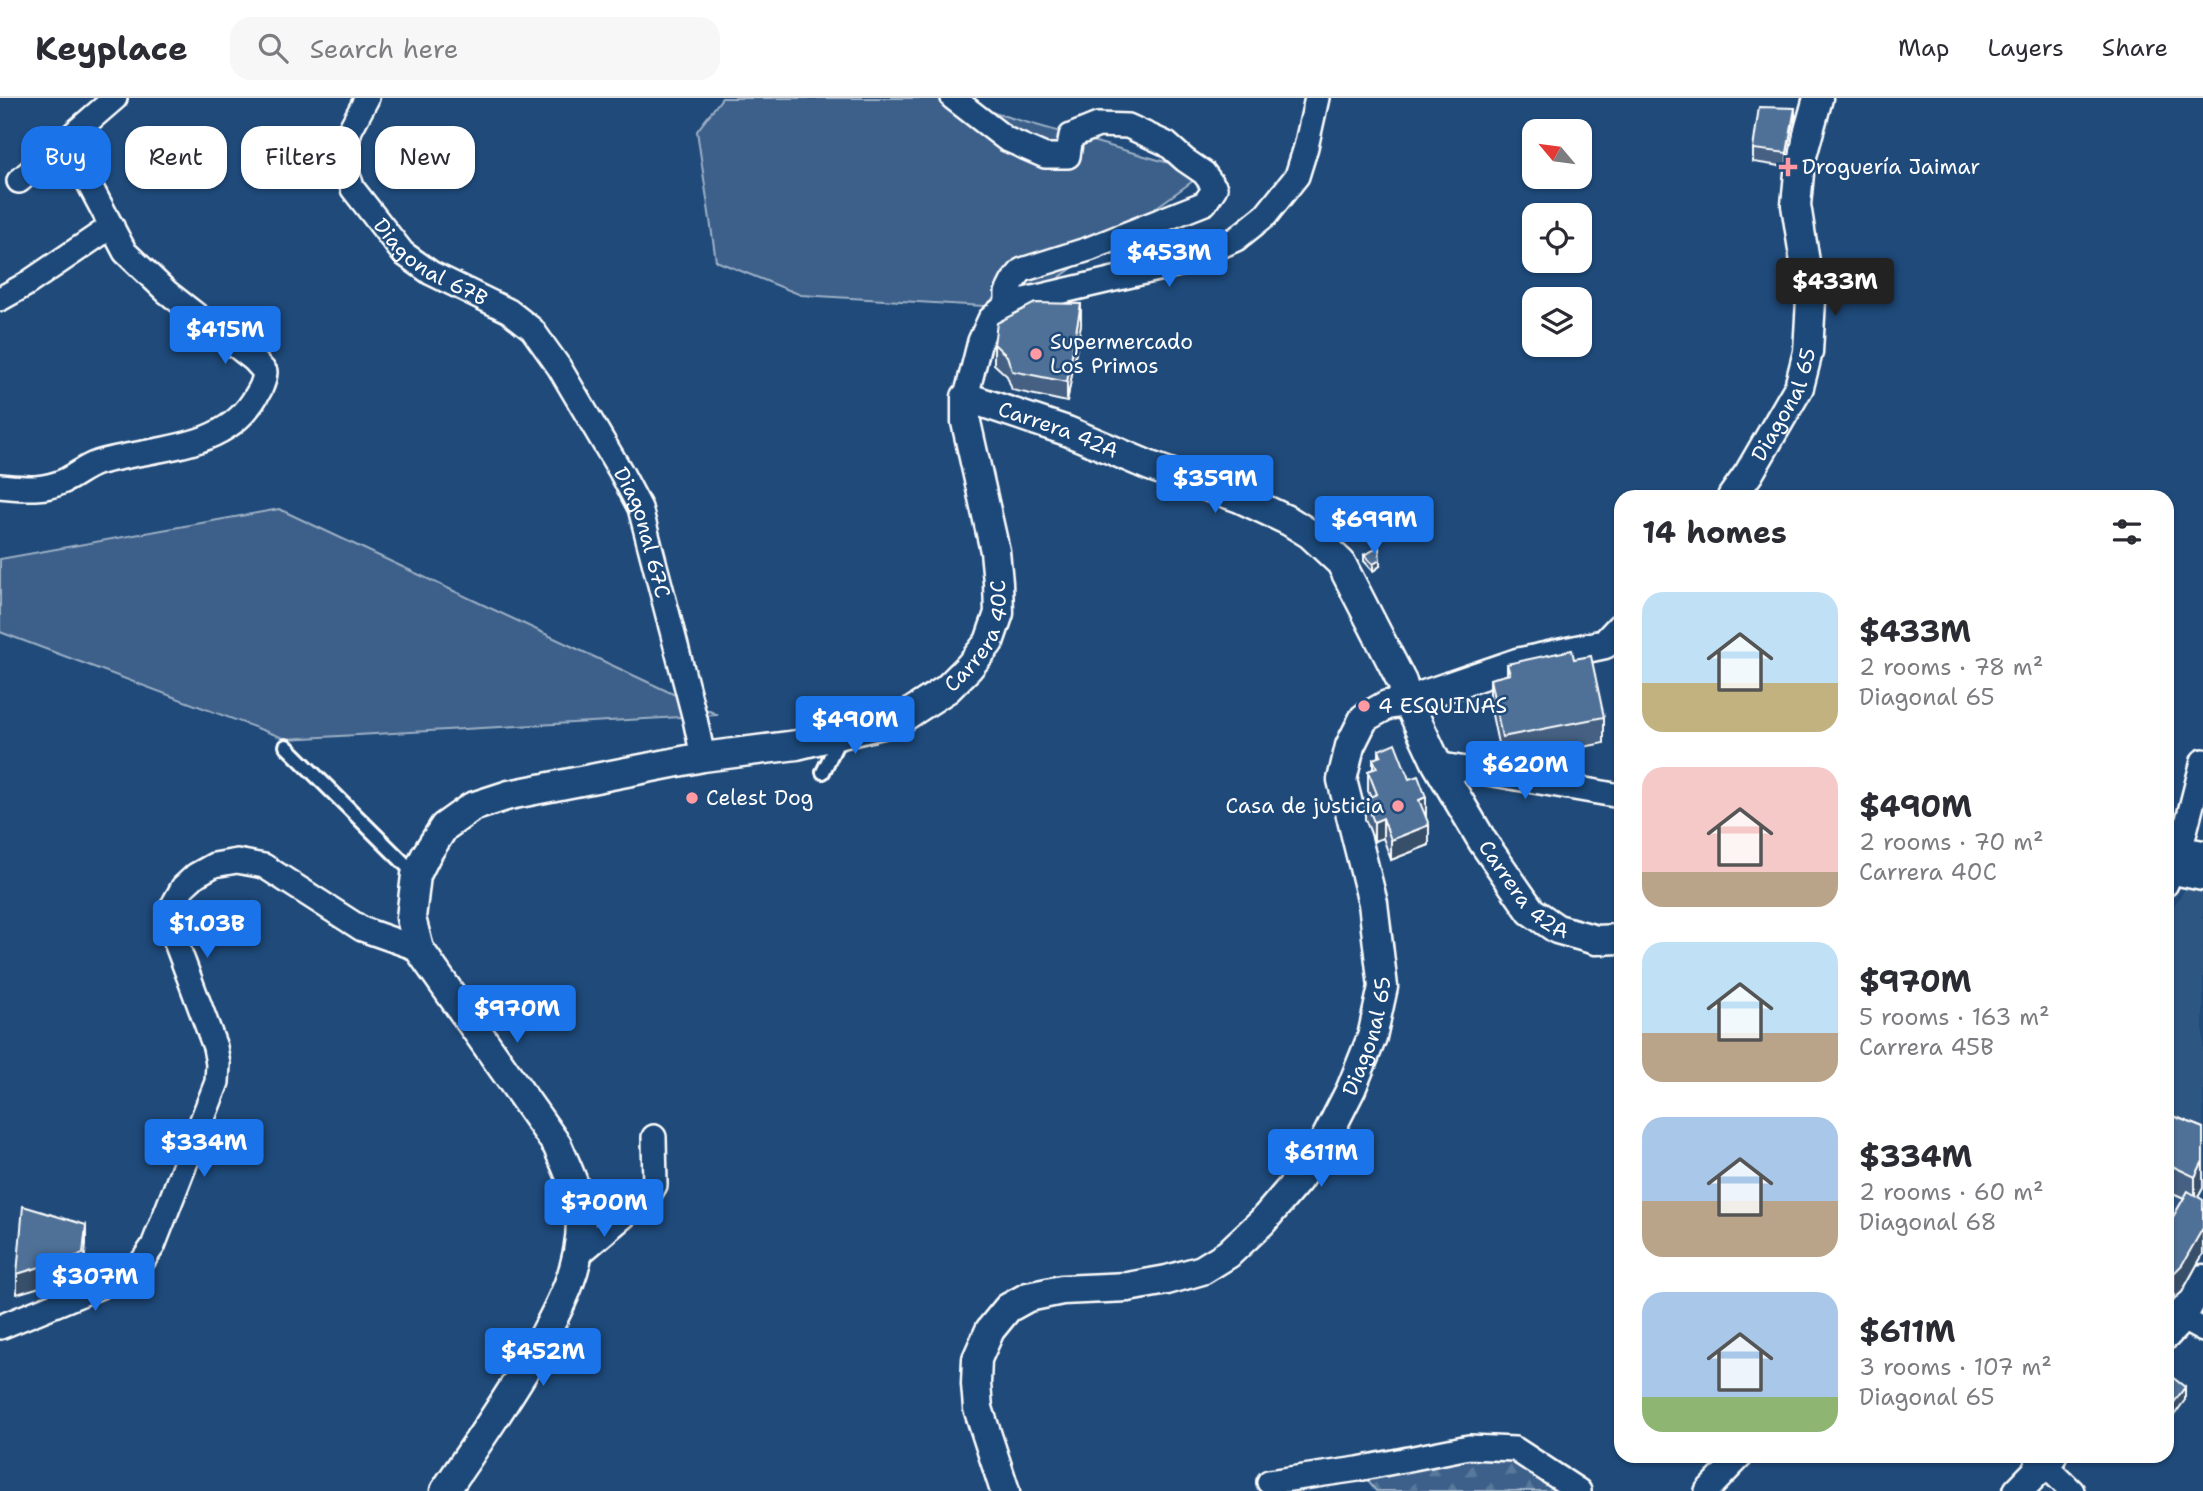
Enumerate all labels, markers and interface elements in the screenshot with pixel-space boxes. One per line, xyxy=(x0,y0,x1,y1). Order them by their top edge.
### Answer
search box xyxy=(230,17,720,80)
text: Keyplace xyxy=(35,26,188,71)
icon: search xyxy=(254,29,292,67)
text: Search here xyxy=(310,31,458,66)
text: Map xyxy=(1898,32,1949,64)
text: Layers xyxy=(1987,32,2064,64)
text: Share xyxy=(2102,32,2168,64)
north arrow xyxy=(1522,119,1592,189)
map controls xyxy=(1522,119,1592,357)
chip: Buy xyxy=(21,126,111,189)
chip: Rent xyxy=(125,126,227,189)
chip: Filters xyxy=(241,126,361,189)
chip: New xyxy=(375,126,475,189)
place label: Droguería Jaimar xyxy=(1802,153,1980,181)
marker: Droguería Jaimar xyxy=(1780,159,1796,175)
button: locate xyxy=(1522,203,1592,273)
street label: Diagonal 67B xyxy=(367,212,492,313)
pin: $453M xyxy=(1120,230,1218,289)
text: $453M xyxy=(1127,237,1211,267)
pin: $433M xyxy=(1786,258,1884,318)
text: $433M xyxy=(1792,266,1878,296)
button: layers xyxy=(1522,287,1592,357)
pin: $415M xyxy=(176,306,274,366)
text: $415M xyxy=(186,314,264,344)
place label: Supermercado Los Primos xyxy=(1050,328,1193,380)
street label: Diagonal 65 xyxy=(1745,345,1823,466)
marker: Supermercado Los Primos xyxy=(1028,346,1044,362)
street label: Carrera 42A xyxy=(995,395,1122,465)
pin: $359M xyxy=(1166,456,1264,515)
street label: Diagonal 67C xyxy=(607,462,677,601)
text: $359M xyxy=(1172,463,1258,493)
pin: $699M xyxy=(1325,496,1423,556)
text: $699M xyxy=(1331,504,1417,534)
text: 14 homes xyxy=(1642,512,1787,553)
icon: filters xyxy=(2108,513,2146,551)
street label: Carrera 40C xyxy=(938,579,1014,698)
text: $433M xyxy=(1859,611,1971,652)
icon: home xyxy=(1698,620,1782,704)
text: 2 rooms · 78 m² xyxy=(1859,652,2043,682)
text: Diagonal 65 xyxy=(1859,682,1995,712)
place label: 4 ESQUINAS xyxy=(1378,692,1507,720)
pin: $490M xyxy=(806,696,904,756)
marker: 4 ESQUINAS xyxy=(1356,698,1372,714)
text: $490M xyxy=(812,704,898,734)
pin: $620M xyxy=(1476,742,1574,801)
text: $620M xyxy=(1482,749,1568,779)
place label: Celest Dog xyxy=(706,784,814,812)
text: $490M xyxy=(1859,786,1972,827)
marker: Celest Dog xyxy=(684,790,700,806)
place label: Casa de justicia xyxy=(1225,792,1384,820)
icon: home xyxy=(1698,795,1782,879)
marker: Casa de justicia xyxy=(1390,798,1406,814)
text: 2 rooms · 70 m² xyxy=(1859,827,2044,857)
street label: Carrera 42A xyxy=(1472,835,1572,945)
text: Carrera 40C xyxy=(1859,857,1997,887)
pin: $1.03B xyxy=(150,900,264,960)
text: $1.03B xyxy=(169,908,245,938)
text: $970M xyxy=(1859,961,1972,1002)
icon: home xyxy=(1698,970,1782,1054)
street label: Diagonal 65 xyxy=(1336,975,1397,1100)
pin: $970M xyxy=(468,986,566,1045)
text: $970M xyxy=(474,993,560,1023)
text: 5 rooms · 163 m² xyxy=(1859,1002,2050,1032)
text: Carrera 45B xyxy=(1859,1032,1994,1062)
pin: $334M xyxy=(155,1119,253,1179)
text: $334M xyxy=(161,1127,247,1157)
pin: $611M xyxy=(1272,1130,1370,1189)
text: $334M xyxy=(1859,1136,1972,1177)
text: $611M xyxy=(1284,1137,1358,1167)
icon: home xyxy=(1698,1145,1782,1229)
text: 2 rooms · 60 m² xyxy=(1859,1177,2044,1207)
pin: $700M xyxy=(555,1180,653,1239)
text: $700M xyxy=(560,1187,648,1217)
text: Diagonal 68 xyxy=(1859,1207,1997,1237)
pin: $307M xyxy=(46,1254,144,1313)
text: $307M xyxy=(52,1261,138,1291)
text: $611M xyxy=(1859,1311,1956,1352)
icon: home xyxy=(1698,1320,1782,1404)
pin: $452M xyxy=(494,1328,592,1388)
text: $452M xyxy=(501,1336,585,1366)
text: 3 rooms · 107 m² xyxy=(1859,1352,2052,1382)
text: Diagonal 65 xyxy=(1859,1382,1995,1412)

